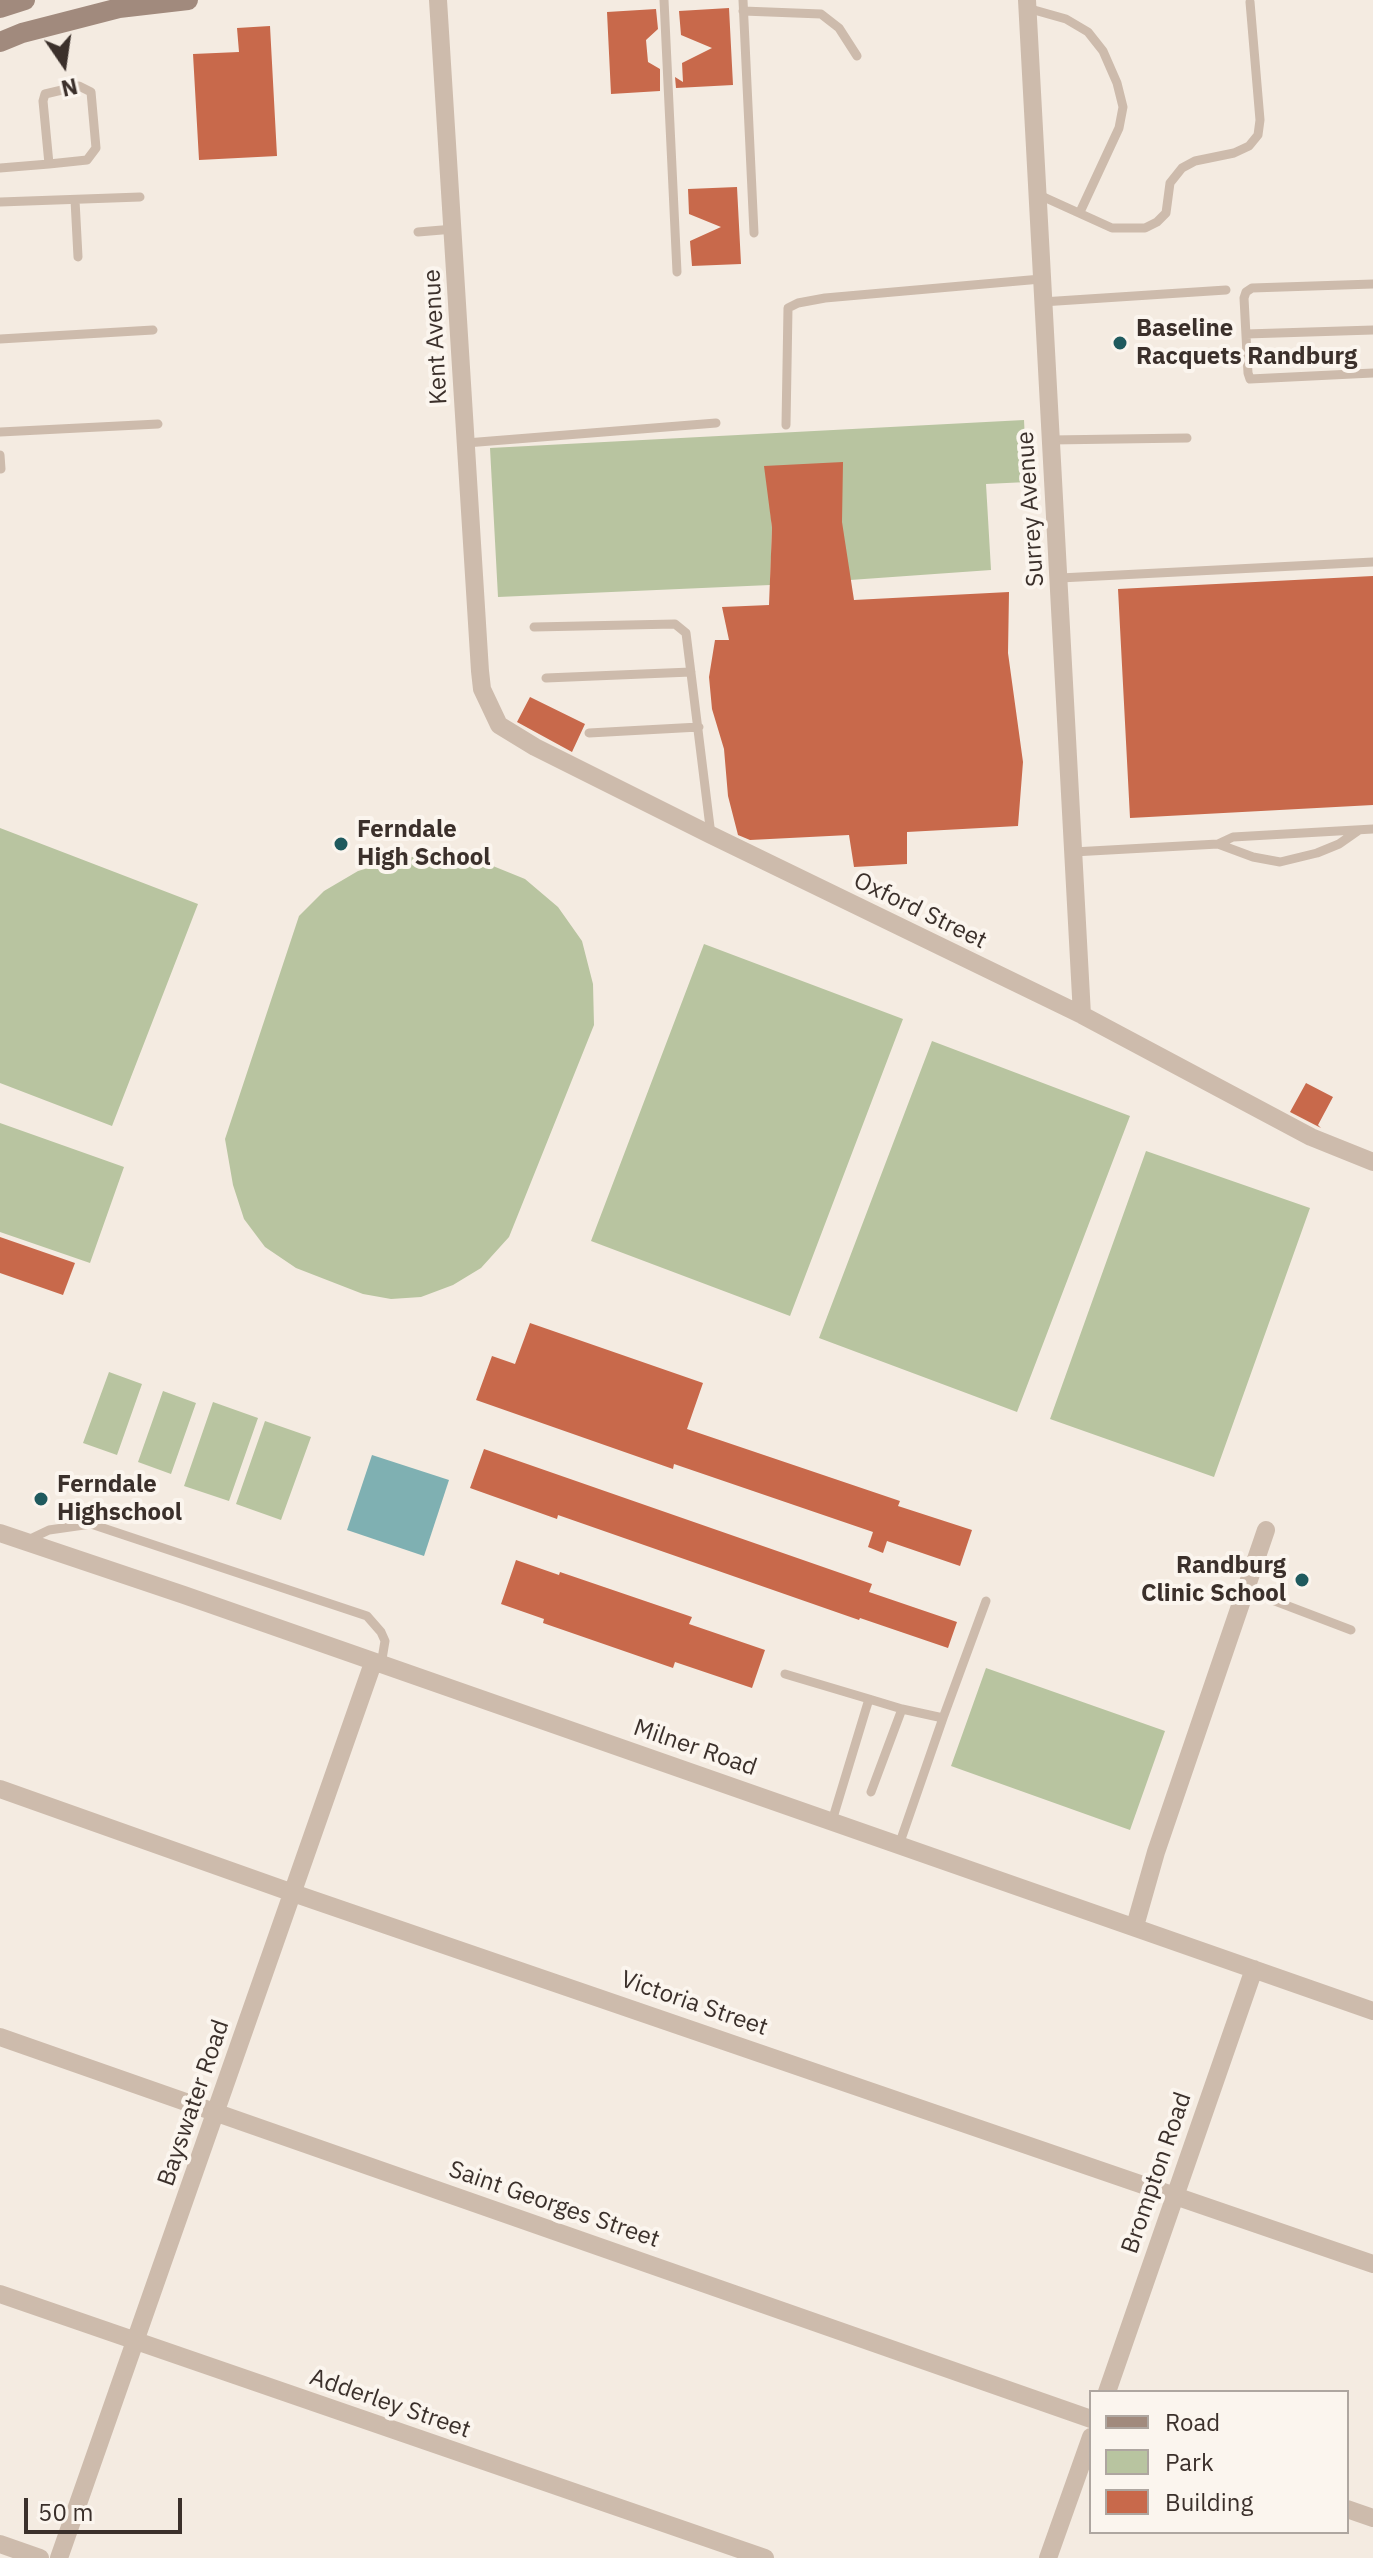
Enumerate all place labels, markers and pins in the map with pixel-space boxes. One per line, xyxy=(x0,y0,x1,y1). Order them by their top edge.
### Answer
place label: Baseline Racquets Randburg xyxy=(1136,315,1357,371)
marker: Baseline Racquets Randburg xyxy=(1111,334,1129,352)
place label: Ferndale High School xyxy=(357,816,490,872)
marker: Ferndale High School xyxy=(332,835,350,853)
place label: Ferndale Highschool xyxy=(57,1471,182,1527)
marker: Ferndale Highschool xyxy=(32,1490,50,1508)
place label: Randburg Clinic School xyxy=(1141,1552,1286,1608)
marker: Randburg Clinic School xyxy=(1293,1571,1311,1589)

